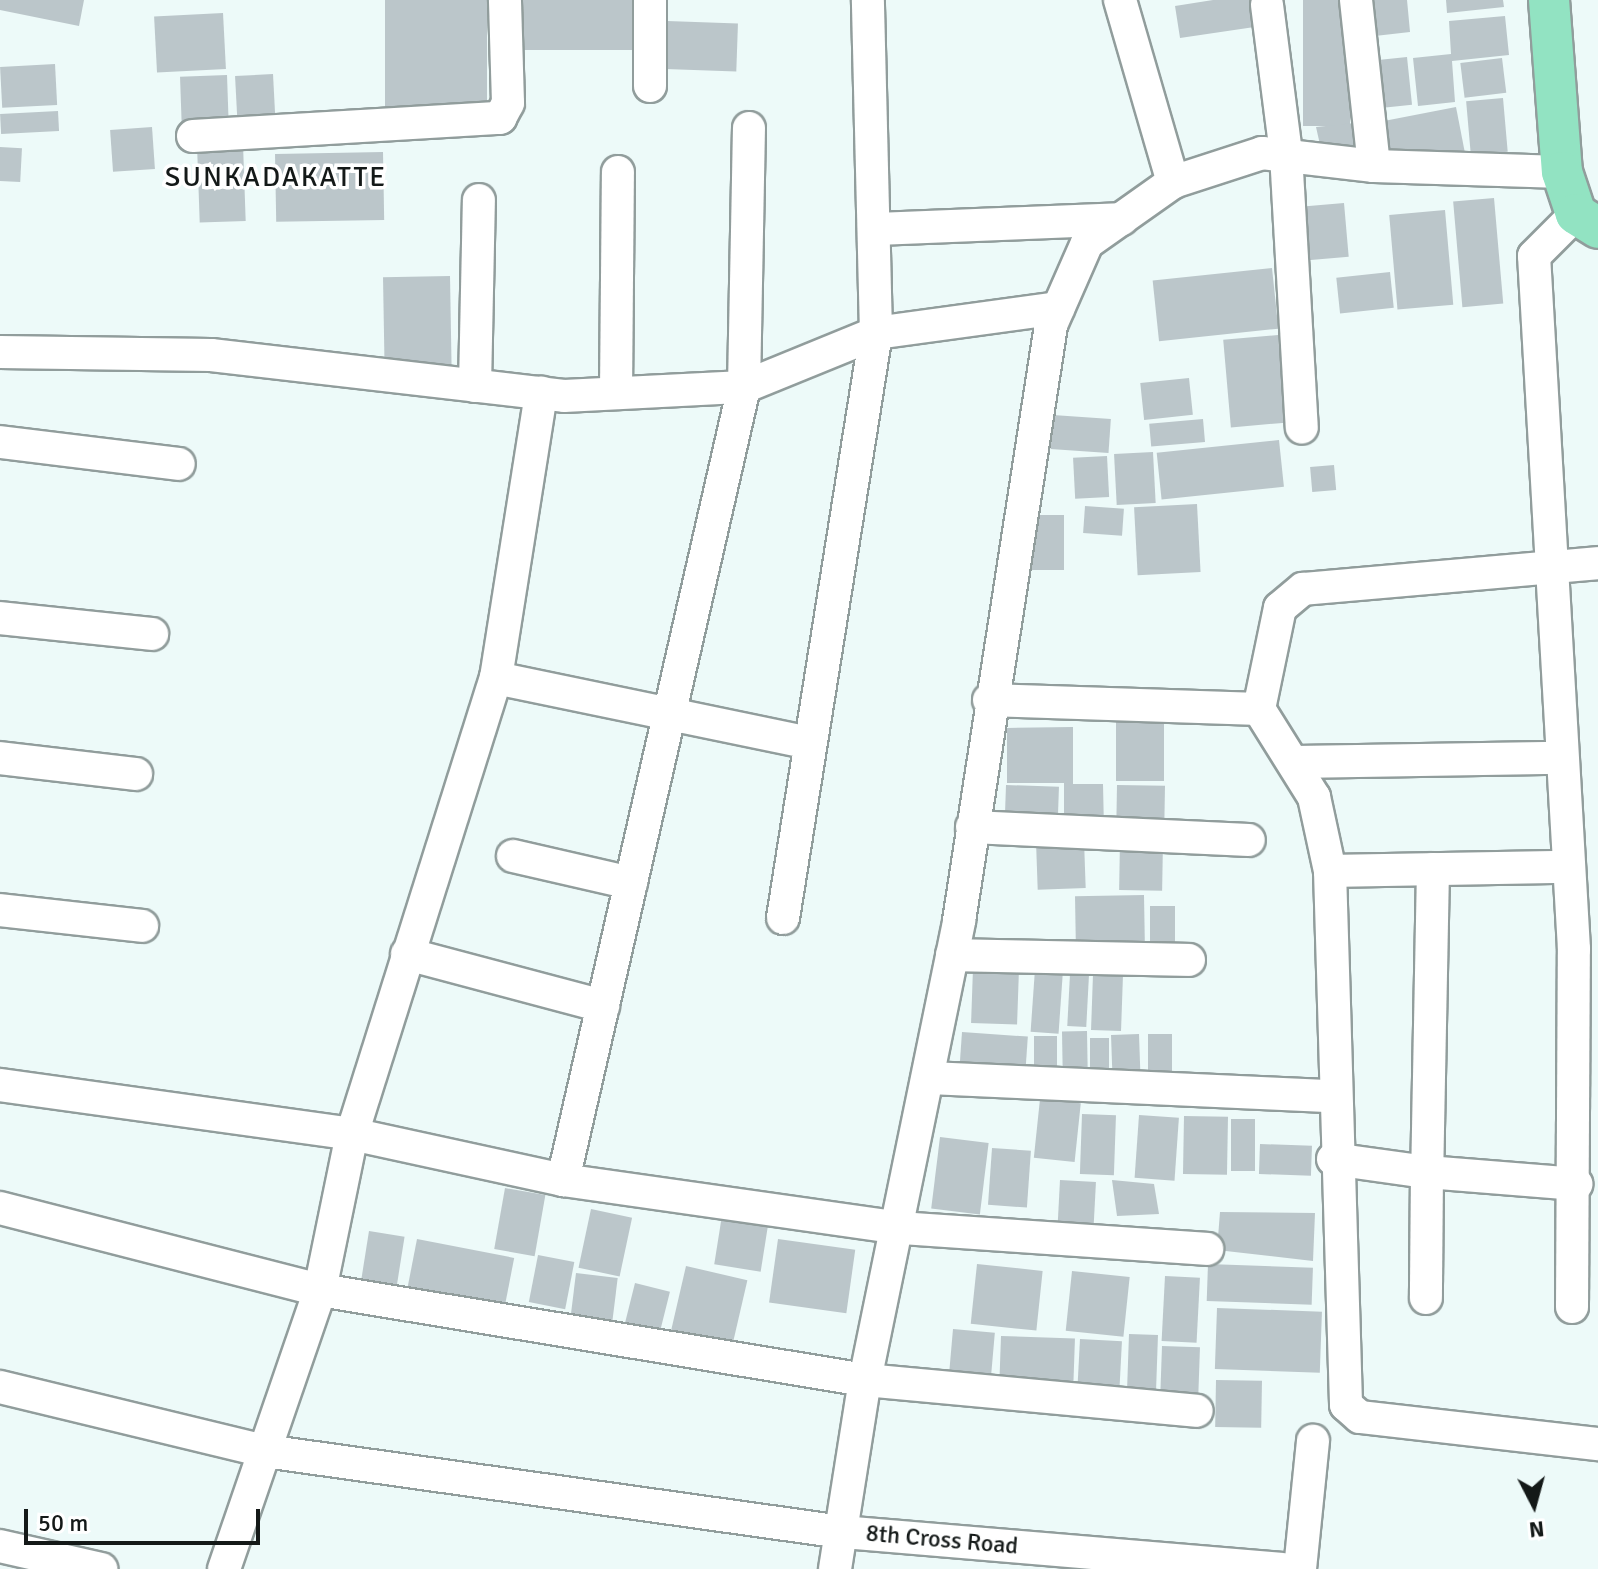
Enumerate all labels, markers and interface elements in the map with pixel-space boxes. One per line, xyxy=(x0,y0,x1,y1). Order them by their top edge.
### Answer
district label: SUNKADAKATTE xyxy=(165,160,387,194)
north arrow xyxy=(1494,1465,1574,1545)
scale bar xyxy=(28,1493,264,1543)
text: 50 m xyxy=(38,1508,88,1538)
text: N xyxy=(1528,1515,1546,1544)
street label: 8th Cross Road xyxy=(865,1519,1019,1561)

